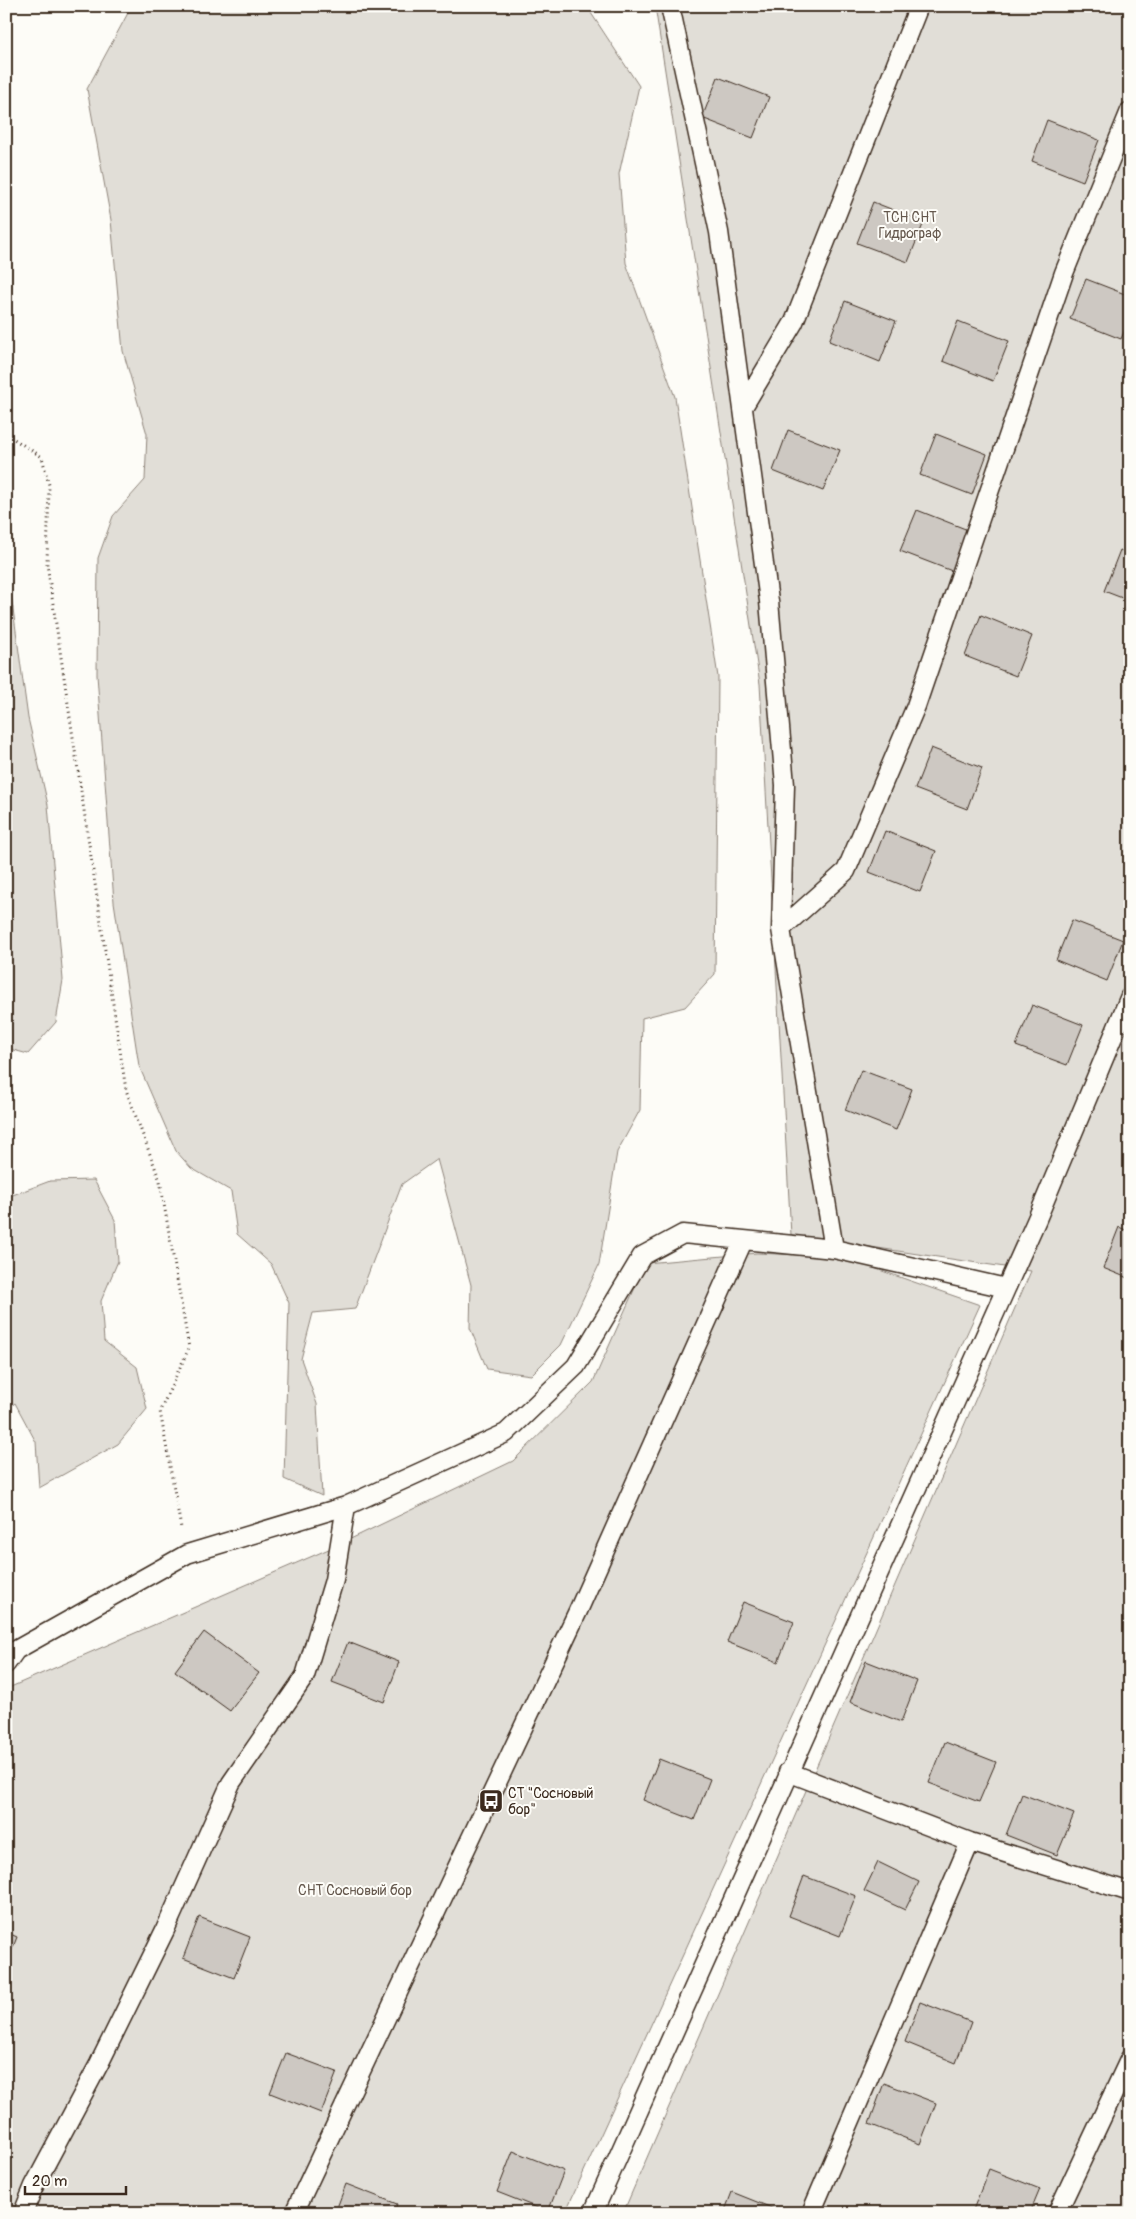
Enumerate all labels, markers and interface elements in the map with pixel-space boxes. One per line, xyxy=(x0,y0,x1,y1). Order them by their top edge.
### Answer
park label: ТСН СНТ Гидрограф xyxy=(878,209,942,242)
place label: СТ "Сосновый бор" xyxy=(508,1785,594,1818)
bus stop icon: СТ "Сосновый бор" xyxy=(478,1788,504,1814)
park label: СНТ Сосновый бор xyxy=(298,1882,412,1899)
scale bar xyxy=(25,2164,126,2196)
text: 20 m xyxy=(32,2172,67,2191)

